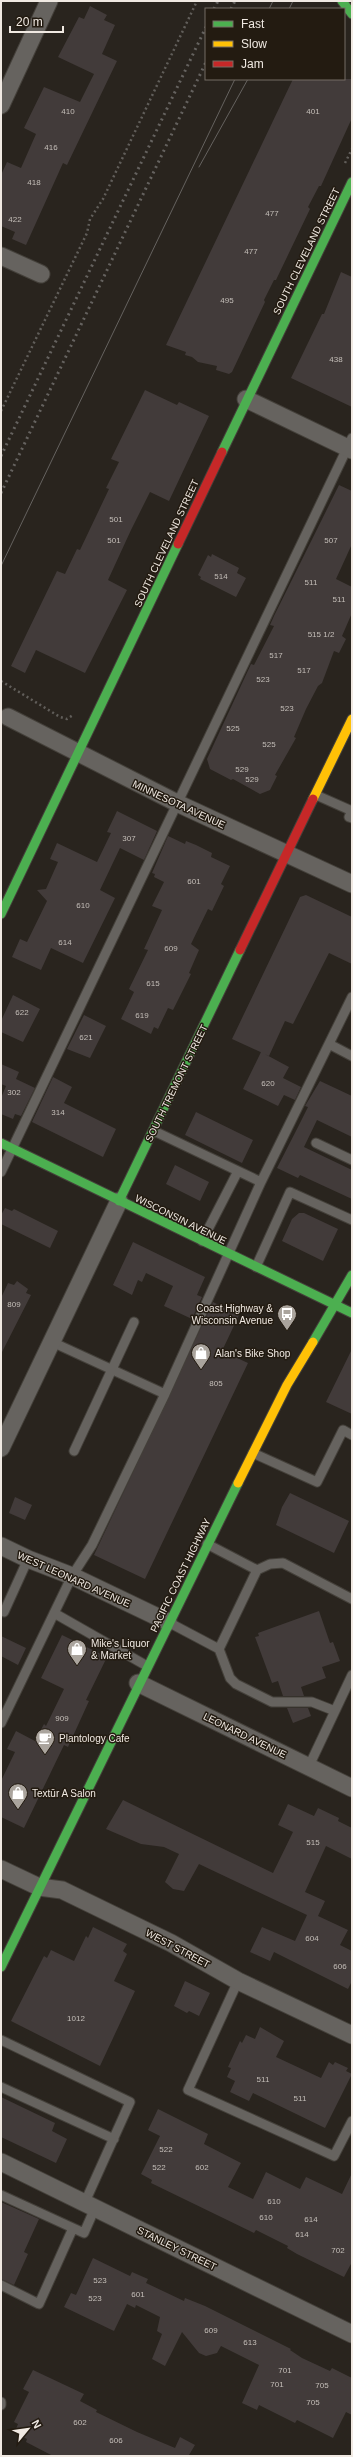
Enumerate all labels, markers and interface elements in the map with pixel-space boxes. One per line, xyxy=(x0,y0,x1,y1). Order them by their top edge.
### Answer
scale bar xyxy=(10,8,63,34)
legend xyxy=(205,8,345,80)
text: 20 m xyxy=(16,15,43,29)
text: Fast xyxy=(241,17,265,31)
text: Slow xyxy=(241,37,267,51)
text: Jam xyxy=(241,57,264,71)
house number: 410 xyxy=(61,107,75,116)
house number: 401 xyxy=(306,107,320,116)
house number: 416 xyxy=(44,143,58,152)
house number: 418 xyxy=(27,178,41,187)
street label: SOUTH CLEVELAND STREET xyxy=(271,186,342,316)
house number: 477 xyxy=(265,209,279,218)
house number: 422 xyxy=(8,215,22,224)
house number: 477 xyxy=(244,247,258,256)
house number: 495 xyxy=(220,296,234,305)
house number: 438 xyxy=(329,355,343,364)
street label: SOUTH CLEVELAND STREET xyxy=(132,478,201,609)
house number: 501 xyxy=(109,515,123,524)
house number: 501 xyxy=(107,536,121,545)
house number: 507 xyxy=(324,536,338,545)
house number: 514 xyxy=(214,572,228,581)
house number: 511 xyxy=(305,578,318,587)
house number: 511 xyxy=(333,595,346,604)
house number: 515 1/2 xyxy=(308,630,335,639)
house number: 517 xyxy=(269,651,283,660)
house number: 517 xyxy=(297,666,311,675)
house number: 523 xyxy=(256,675,270,684)
house number: 523 xyxy=(280,704,294,713)
house number: 525 xyxy=(226,724,240,733)
house number: 525 xyxy=(262,740,276,749)
house number: 529 xyxy=(235,765,249,774)
house number: 529 xyxy=(245,775,259,784)
street label: MINNESOTA AVENUE xyxy=(131,778,227,831)
house number: 307 xyxy=(122,834,136,843)
house number: 601 xyxy=(187,877,201,886)
house number: 610 xyxy=(76,901,90,910)
house number: 614 xyxy=(58,938,72,947)
house number: 609 xyxy=(164,944,178,953)
house number: 615 xyxy=(146,979,160,988)
house number: 622 xyxy=(15,1008,29,1017)
house number: 619 xyxy=(135,1011,149,1020)
street label: SOUTH TREMONT STREET xyxy=(143,1023,210,1144)
house number: 621 xyxy=(79,1033,93,1042)
house number: 620 xyxy=(261,1079,275,1088)
house number: 302 xyxy=(7,1088,21,1097)
house number: 314 xyxy=(51,1108,65,1117)
street label: WISCONSIN AVENUE xyxy=(133,1193,229,1247)
house number: 809 xyxy=(7,1300,21,1309)
place label: Coast Highway & Wisconsin Avenue xyxy=(191,1303,273,1326)
bus stop icon: Coast Highway & Wisconsin Avenue xyxy=(276,1303,298,1331)
shop icon: Alan's Bike Shop xyxy=(190,1342,212,1370)
place label: Alan's Bike Shop xyxy=(215,1348,291,1359)
house number: 805 xyxy=(209,1379,223,1388)
street label: PACIFIC COAST HIGHWAY xyxy=(148,1516,213,1634)
street label: WEST LEONARD AVENUE xyxy=(16,1550,132,1610)
shop icon: Mike's Liquor & Market xyxy=(66,1638,88,1666)
place label: Mike's Liquor & Market xyxy=(91,1638,150,1661)
street label: LEONARD AVENUE xyxy=(201,1711,288,1760)
house number: 909 xyxy=(55,1714,69,1723)
cafe icon: Plantology Cafe xyxy=(34,1727,56,1755)
place label: Plantology Cafe xyxy=(59,1733,130,1744)
shop icon: Textūr A Salon xyxy=(7,1782,29,1810)
place label: Textūr A Salon xyxy=(32,1788,96,1799)
house number: 515 xyxy=(306,1838,320,1847)
street label: WEST STREET xyxy=(144,1927,212,1970)
house number: 604 xyxy=(305,1934,319,1943)
house number: 606 xyxy=(333,1962,347,1971)
house number: 1012 xyxy=(67,2014,85,2023)
house number: 511 xyxy=(257,2075,270,2084)
house number: 511 xyxy=(294,2094,307,2103)
house number: 522 xyxy=(159,2145,173,2154)
house number: 522 xyxy=(152,2163,166,2172)
house number: 602 xyxy=(195,2163,209,2172)
house number: 610 xyxy=(267,2197,281,2206)
house number: 610 xyxy=(259,2213,273,2222)
house number: 614 xyxy=(304,2215,318,2224)
street label: STANLEY STREET xyxy=(135,2224,218,2272)
house number: 614 xyxy=(295,2230,309,2239)
house number: 702 xyxy=(331,2246,345,2255)
house number: 523 xyxy=(93,2276,107,2285)
house number: 601 xyxy=(131,2290,145,2299)
house number: 523 xyxy=(88,2294,102,2303)
house number: 609 xyxy=(204,2326,218,2335)
house number: 613 xyxy=(243,2338,257,2347)
house number: 701 xyxy=(278,2366,292,2375)
house number: 701 xyxy=(270,2380,284,2389)
house number: 705 xyxy=(315,2381,329,2390)
house number: 705 xyxy=(306,2398,320,2407)
north arrow xyxy=(8,2409,48,2449)
text: N xyxy=(30,2418,44,2431)
house number: 602 xyxy=(73,2418,87,2427)
house number: 606 xyxy=(109,2436,123,2445)

